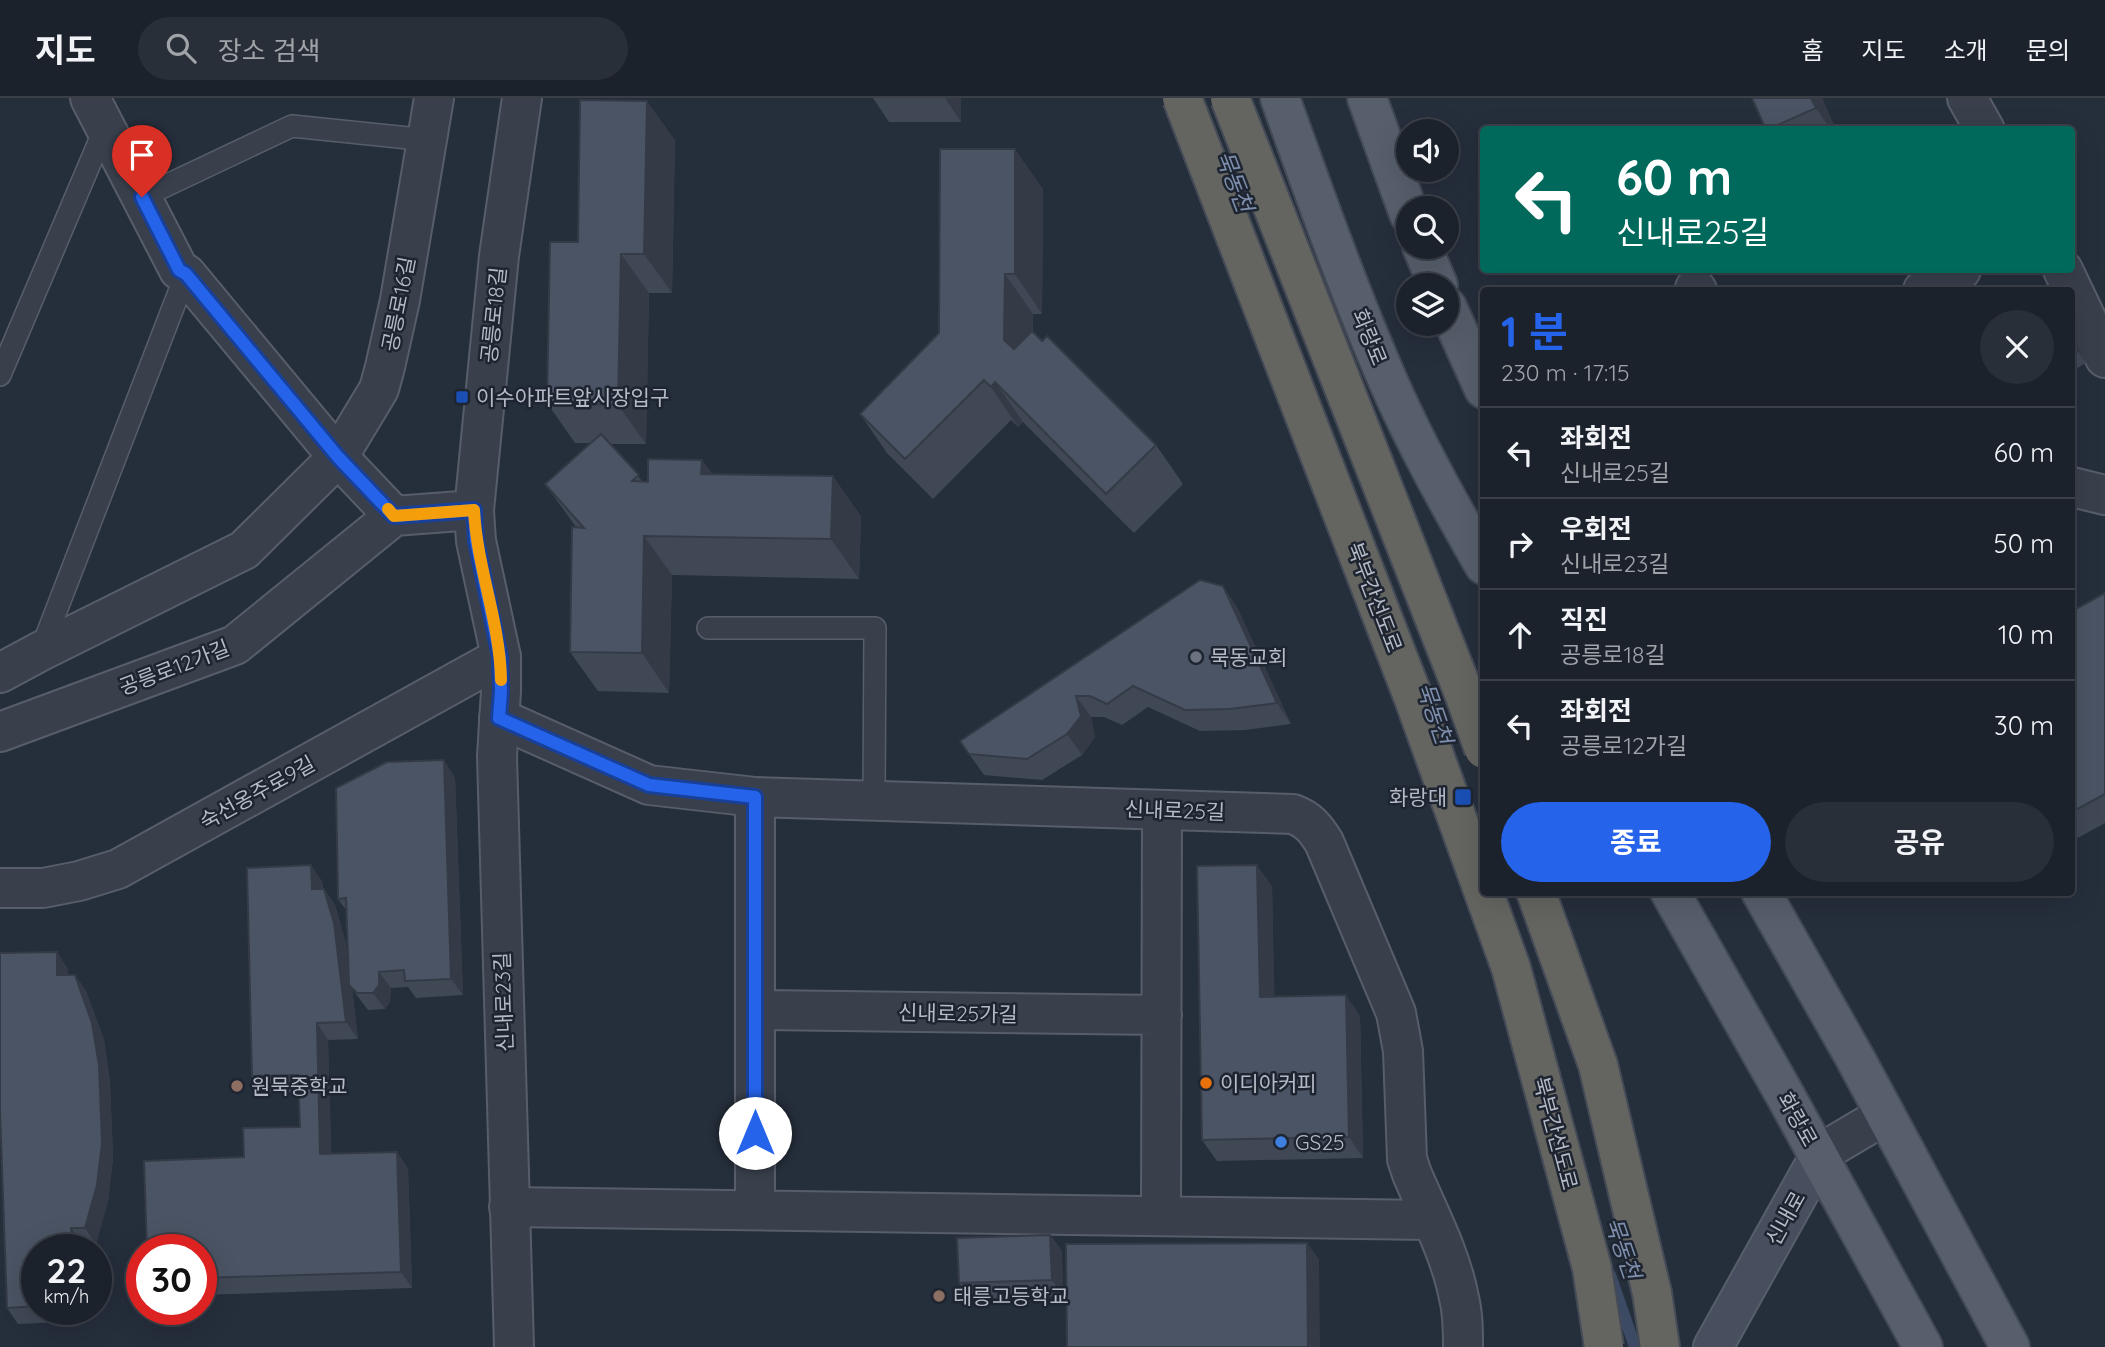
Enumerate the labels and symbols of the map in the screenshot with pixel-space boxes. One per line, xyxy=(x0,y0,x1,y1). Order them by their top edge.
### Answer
pin xyxy=(112,125,172,197)
water label: 묵동천 xyxy=(1210,146,1261,218)
street label: 공릉로16길 xyxy=(376,254,420,354)
street label: 공릉로18길 xyxy=(475,266,511,364)
street label: 화랑로 xyxy=(1347,305,1393,369)
place label: 이수아파트앞시장입구 xyxy=(476,384,669,410)
marker: 이수아파트앞시장입구 xyxy=(454,389,470,405)
street label: 북부간선도로 xyxy=(1342,538,1408,656)
street label: 공릉로12가길 xyxy=(115,634,233,700)
place label: 묵동교회 xyxy=(1210,644,1287,670)
marker: 묵동교회 xyxy=(1188,649,1204,665)
water label: 묵동천 xyxy=(1411,678,1460,750)
street label: 숙선옹주로9길 xyxy=(195,750,319,834)
place label: 화랑대 xyxy=(1389,784,1447,810)
marker: 화랑대 xyxy=(1453,787,1473,807)
street label: 신내로25길 xyxy=(1124,795,1226,825)
street label: 신내로23길 xyxy=(488,952,518,1052)
street label: 신내로25가길 xyxy=(898,999,1018,1027)
place label: 이디아커피 xyxy=(1220,1070,1317,1096)
place label: 원묵중학교 xyxy=(251,1073,348,1099)
street label: 북부간선도로 xyxy=(1528,1074,1584,1192)
marker: 이디아커피 xyxy=(1198,1075,1214,1091)
marker: 원묵중학교 xyxy=(229,1078,245,1094)
street label: 화랑로 xyxy=(1773,1087,1823,1151)
position arrow xyxy=(718,1096,792,1170)
place label: GS25 xyxy=(1295,1129,1344,1155)
marker: GS25 xyxy=(1273,1134,1289,1150)
street label: 신내로 xyxy=(1760,1186,1810,1250)
water label: 묵동천 xyxy=(1599,1213,1648,1285)
speed limit sign: 30 xyxy=(126,1234,217,1325)
place label: 태릉고등학교 xyxy=(953,1283,1069,1309)
marker: 태릉고등학교 xyxy=(931,1288,947,1304)

